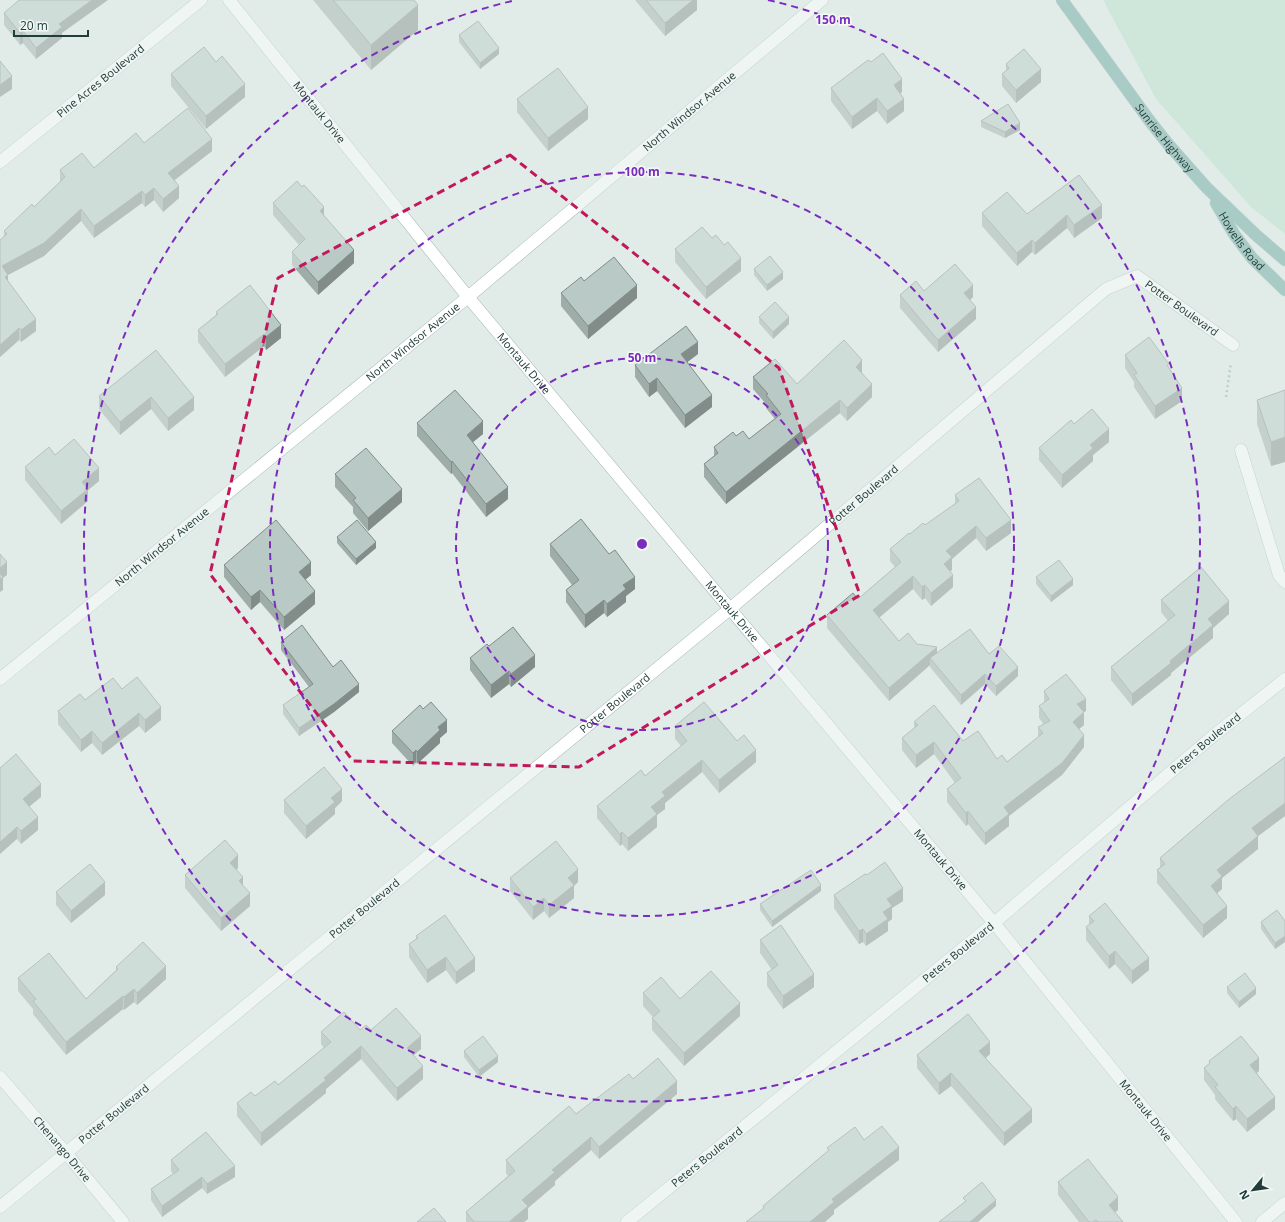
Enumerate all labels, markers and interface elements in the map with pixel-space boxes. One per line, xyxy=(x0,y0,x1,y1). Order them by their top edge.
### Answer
text: 150 m xyxy=(815,11,851,28)
scale bar xyxy=(14,12,88,38)
text: 20 m xyxy=(20,17,48,34)
street label: Pine Acres Boulevard xyxy=(53,41,147,121)
street label: North Windsor Avenue xyxy=(639,68,739,154)
street label: Montauk Drive xyxy=(290,78,349,146)
street label: Sunrise Highway xyxy=(1132,100,1198,176)
text: 100 m xyxy=(624,163,660,180)
street label: Howells Road xyxy=(1216,209,1268,273)
street label: Potter Boulevard xyxy=(1142,276,1222,339)
street label: North Windsor Avenue xyxy=(363,299,463,384)
street label: Montauk Drive xyxy=(494,329,554,397)
text: 50 m xyxy=(628,349,656,366)
street label: Potter Boulevard xyxy=(825,461,901,529)
street label: North Windsor Avenue xyxy=(112,504,212,589)
centre of rings xyxy=(635,537,649,551)
street label: Montauk Drive xyxy=(703,577,763,645)
street label: Potter Boulevard xyxy=(576,669,653,736)
street label: Peters Boulevard xyxy=(1167,709,1244,777)
street label: Montauk Drive xyxy=(911,825,971,893)
street label: Potter Boulevard xyxy=(326,875,402,941)
street label: Peters Boulevard xyxy=(919,918,997,985)
street label: Montauk Drive xyxy=(1116,1076,1176,1144)
street label: Potter Boulevard xyxy=(75,1080,152,1147)
street label: Chenango Drive xyxy=(30,1113,95,1185)
street label: Peters Boulevard xyxy=(668,1123,745,1190)
north arrow xyxy=(1233,1170,1273,1210)
text: N xyxy=(1235,1188,1253,1203)

